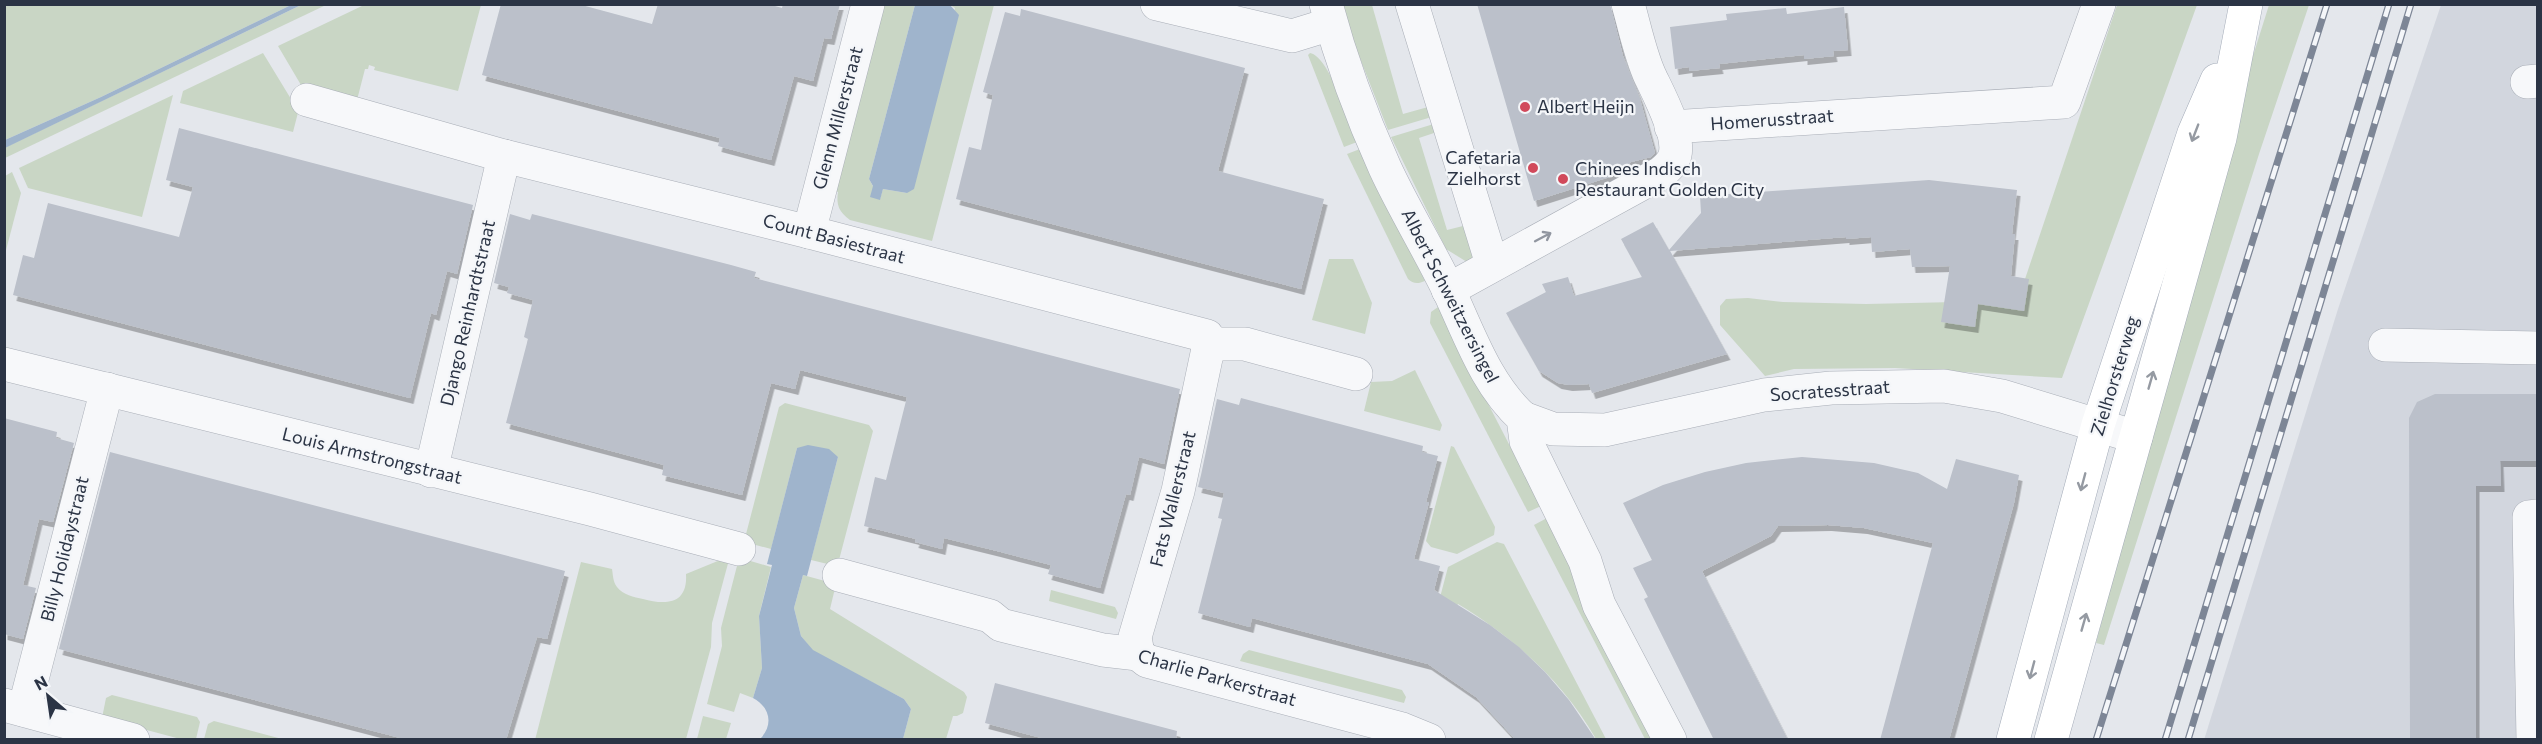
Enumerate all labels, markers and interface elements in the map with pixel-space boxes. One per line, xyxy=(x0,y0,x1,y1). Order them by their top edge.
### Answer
street label: Glenn Millerstraat xyxy=(807,44,867,192)
place label: Albert Heijn xyxy=(1537,95,1635,117)
marker: Albert Heijn xyxy=(1518,100,1532,114)
street label: Homerusstraat xyxy=(1710,104,1834,134)
one-way arrow xyxy=(2189,123,2200,141)
place label: Cafetaria Zielhorst xyxy=(1445,146,1521,189)
place label: Chinees Indisch Restaurant Golden City xyxy=(1575,157,1764,200)
marker: Cafetaria Zielhorst xyxy=(1526,161,1540,175)
marker: Chinees Indisch Restaurant Golden City xyxy=(1556,172,1570,186)
street label: Albert Schweitzersingel xyxy=(1397,205,1504,386)
street label: Count Basiestraat xyxy=(761,208,908,268)
street label: Django Reinhardtstraat xyxy=(435,218,499,408)
one-way arrow xyxy=(1534,231,1552,242)
street label: Zielhorsterweg xyxy=(2085,313,2143,438)
one-way arrow xyxy=(2146,371,2158,390)
street label: Socratesstraat xyxy=(1769,375,1891,405)
street label: Louis Armstrongstraat xyxy=(280,422,464,488)
street label: Fats Wallerstraat xyxy=(1144,428,1200,569)
one-way arrow xyxy=(2077,472,2088,491)
street label: Billy Holidaystraat xyxy=(35,474,93,624)
one-way arrow xyxy=(2078,613,2090,632)
street label: Charlie Parkerstraat xyxy=(1136,644,1299,710)
one-way arrow xyxy=(2026,660,2037,679)
north arrow xyxy=(18,666,78,726)
text: N xyxy=(31,671,50,694)

